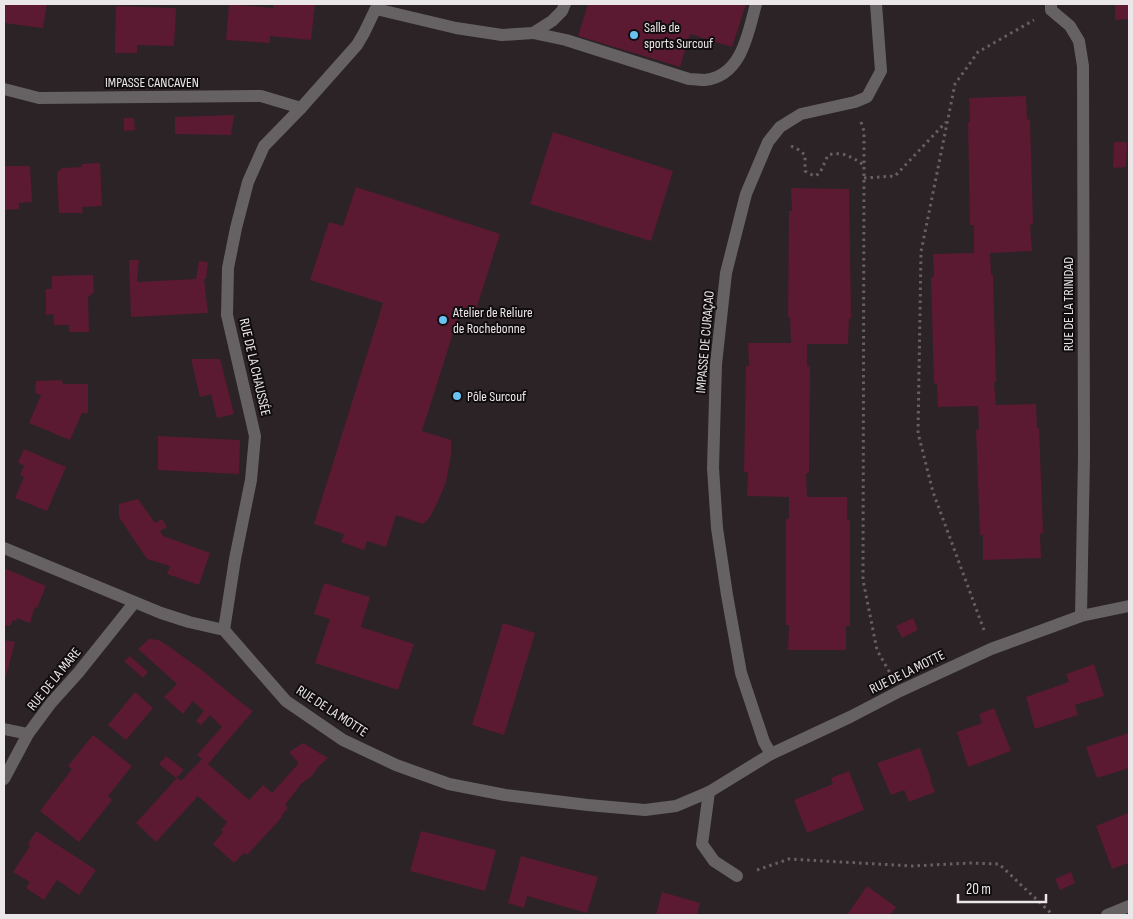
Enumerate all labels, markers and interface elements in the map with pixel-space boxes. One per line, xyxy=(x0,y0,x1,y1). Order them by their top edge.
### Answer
place label: Salle de sports Surcouf xyxy=(644,19,714,52)
marker: Salle de sports Surcouf xyxy=(628,29,640,41)
street label: IMPASSE CANCAVEN xyxy=(105,74,199,91)
street label: RUE DE LA TRINIDAD xyxy=(1060,257,1077,351)
street label: IMPASSE DE CURAÇAO xyxy=(692,290,718,394)
place label: Atelier de Reliure de Rochebonne xyxy=(452,304,533,337)
marker: Atelier de Reliure de Rochebonne xyxy=(437,314,449,326)
street label: RUE DE LA CHAUSSÉE xyxy=(235,316,275,418)
place label: Pôle Surcouf xyxy=(467,388,527,405)
marker: Pôle Surcouf xyxy=(451,390,463,402)
street label: RUE DE LA MARE xyxy=(23,644,85,714)
street label: RUE DE LA MOTTE xyxy=(866,646,948,698)
street label: RUE DE LA MOTTE xyxy=(293,682,371,741)
scale bar xyxy=(958,872,1046,904)
text: 20 m xyxy=(966,880,991,899)

